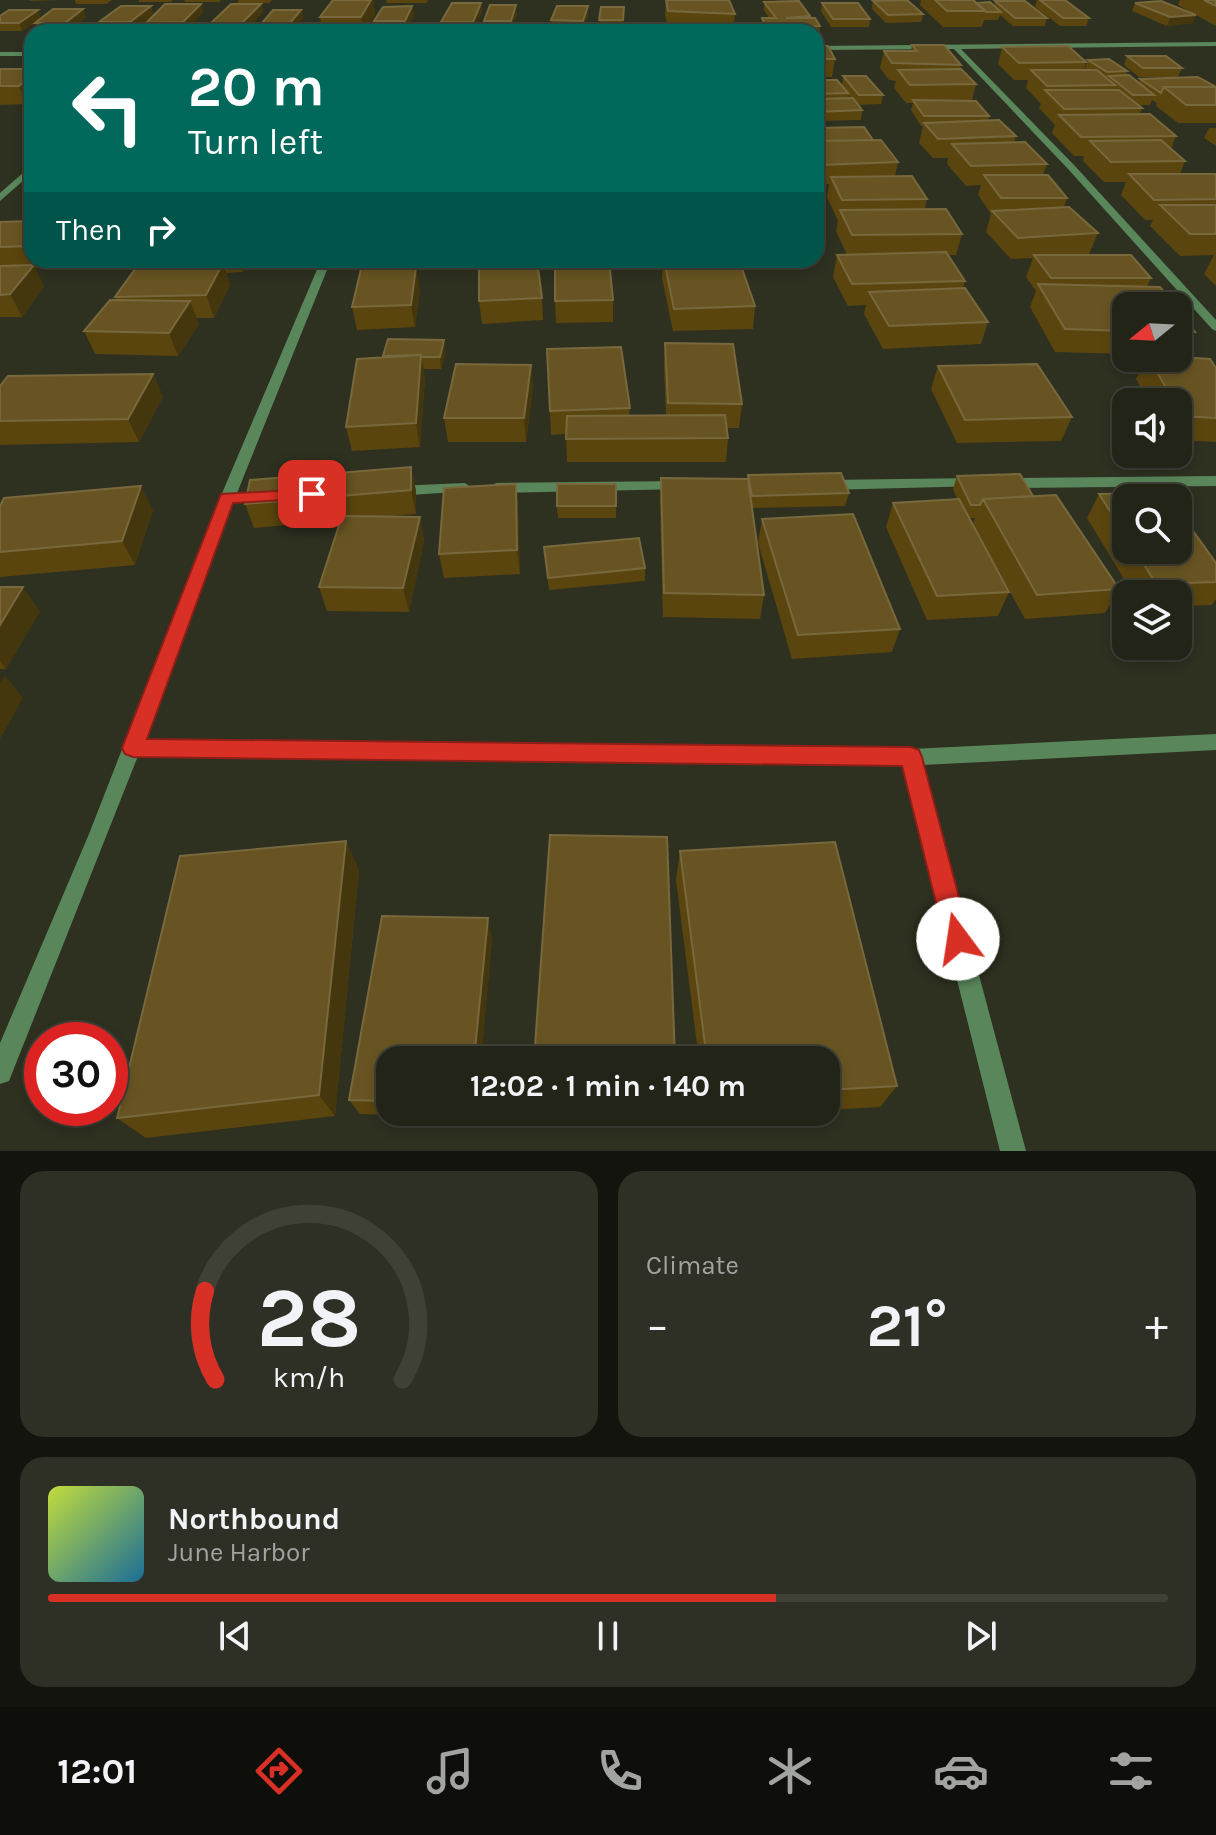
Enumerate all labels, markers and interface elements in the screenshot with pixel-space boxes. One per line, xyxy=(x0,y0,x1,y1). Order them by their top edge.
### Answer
text: 20 m xyxy=(188,54,325,119)
icon: left xyxy=(56,56,160,160)
text: Turn left xyxy=(188,121,323,163)
icon: right xyxy=(139,208,183,252)
text: Then xyxy=(56,212,123,248)
north arrow xyxy=(1112,292,1192,372)
map controls xyxy=(1112,292,1192,660)
button: sound xyxy=(1112,388,1192,468)
pin xyxy=(278,460,346,528)
icon: arrive xyxy=(290,472,334,516)
button: search xyxy=(1112,484,1192,564)
button: layers xyxy=(1112,580,1192,660)
position arrow xyxy=(916,897,1000,981)
speed limit sign: 30 xyxy=(24,1022,128,1126)
text: 12:02 · 1 min · 140 m xyxy=(470,1068,746,1104)
text: Climate xyxy=(646,1250,739,1281)
text: 28 xyxy=(257,1270,361,1367)
text: 21° xyxy=(867,1291,948,1361)
text: − xyxy=(646,1300,669,1351)
text: + xyxy=(1145,1300,1168,1351)
text: km/h xyxy=(273,1361,345,1394)
text: Northbound xyxy=(168,1501,340,1537)
text: June Harbor xyxy=(168,1537,310,1568)
icon: previous xyxy=(213,1614,257,1658)
icon: pause xyxy=(586,1614,630,1658)
icon: next xyxy=(959,1614,1003,1658)
icon: directions xyxy=(251,1743,307,1799)
icon: music xyxy=(422,1743,478,1799)
icon: phone xyxy=(592,1743,648,1799)
icon: climate xyxy=(762,1743,818,1799)
icon: car xyxy=(933,1743,989,1799)
icon: filters xyxy=(1103,1743,1159,1799)
text: 12:01 xyxy=(57,1750,137,1792)

